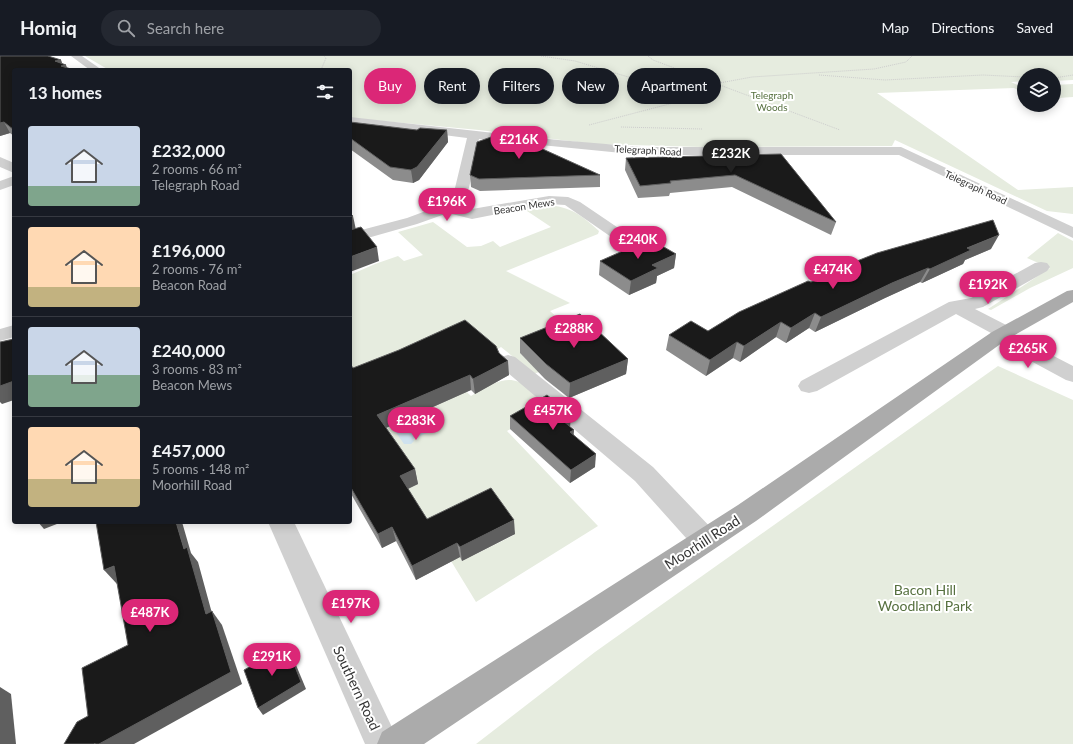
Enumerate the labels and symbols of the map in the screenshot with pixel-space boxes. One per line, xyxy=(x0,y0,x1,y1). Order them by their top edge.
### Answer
park label: Telegraph Woods xyxy=(751,89,793,113)
pin: £216K xyxy=(491,126,547,160)
pin: £232K xyxy=(703,140,759,174)
street label: Telegraph Road xyxy=(614,142,682,158)
street label: Telegraph Road xyxy=(943,167,1009,207)
pin: £196K xyxy=(419,188,475,222)
street label: Beacon Mews xyxy=(493,195,555,217)
pin: £240K xyxy=(610,226,666,260)
pin: £474K xyxy=(805,256,861,290)
pin: £192K xyxy=(960,271,1016,305)
pin: £288K xyxy=(546,315,602,349)
pin: £265K xyxy=(1000,335,1056,369)
pin: £457K xyxy=(525,397,581,431)
pin: £283K xyxy=(388,407,444,441)
street label: Moorhill Road xyxy=(661,511,743,573)
park label: Bacon Hill Woodland Park xyxy=(878,581,973,614)
pin: £197K xyxy=(323,590,379,624)
pin: £487K xyxy=(122,599,178,633)
pin: £291K xyxy=(244,643,300,677)
street label: Southern Road xyxy=(330,643,384,733)

